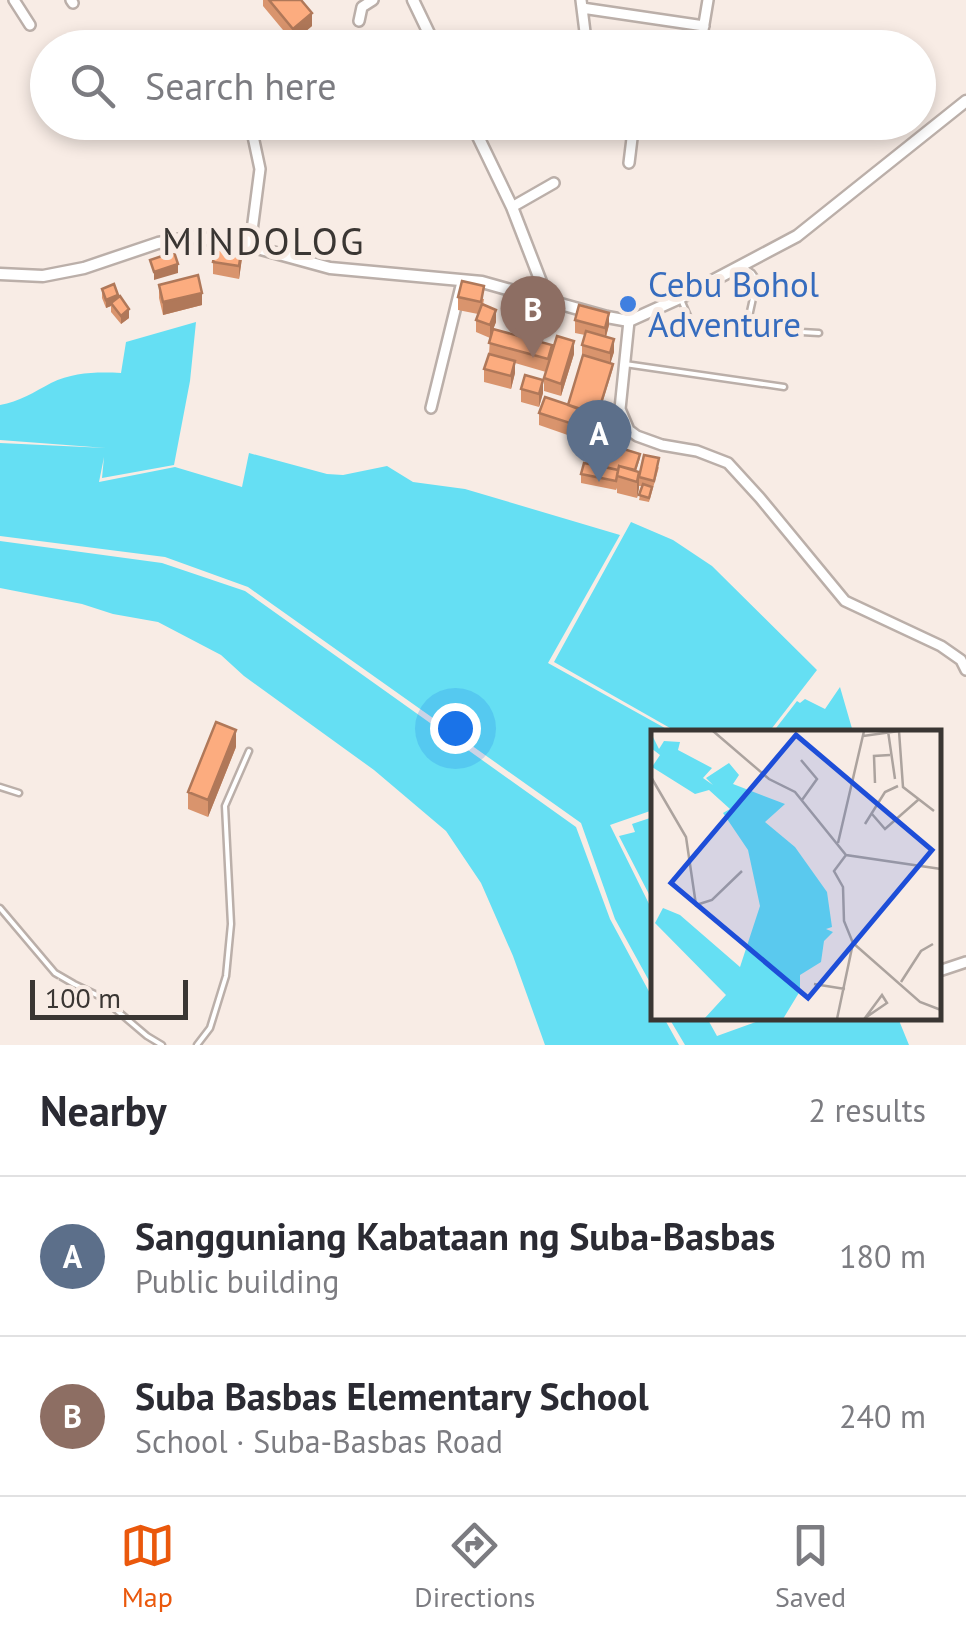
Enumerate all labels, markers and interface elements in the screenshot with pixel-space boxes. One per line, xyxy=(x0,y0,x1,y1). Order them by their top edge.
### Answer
search box xyxy=(30,30,936,140)
icon: search xyxy=(65,58,120,113)
text: Search here xyxy=(145,61,337,110)
district label: MINDOLOG xyxy=(162,216,366,265)
place label: Cebu Bohol Adventure xyxy=(648,261,819,347)
pin: B xyxy=(500,276,566,358)
marker: Cebu Bohol Adventure xyxy=(617,293,639,315)
pin: A xyxy=(566,400,632,482)
your location xyxy=(430,703,481,754)
inset map xyxy=(651,730,941,1020)
scale bar xyxy=(30,975,188,1020)
text: 100 m xyxy=(45,979,121,1016)
text: Nearby xyxy=(40,1083,167,1138)
text: 2 results xyxy=(808,1089,926,1131)
text: Sangguniang Kabataan ng Suba-Basbas xyxy=(135,1211,775,1260)
text: A xyxy=(63,1235,82,1277)
text: 180 m xyxy=(839,1235,926,1277)
text: Public building xyxy=(135,1260,339,1302)
text: Suba Basbas Elementary School xyxy=(135,1371,649,1420)
text: B xyxy=(63,1395,82,1437)
text: 240 m xyxy=(839,1395,926,1437)
text: School · Suba-Basbas Road xyxy=(135,1420,503,1462)
tab: Map xyxy=(120,1518,175,1615)
tab: Directions xyxy=(414,1518,535,1615)
tab: Saved xyxy=(775,1518,846,1615)

